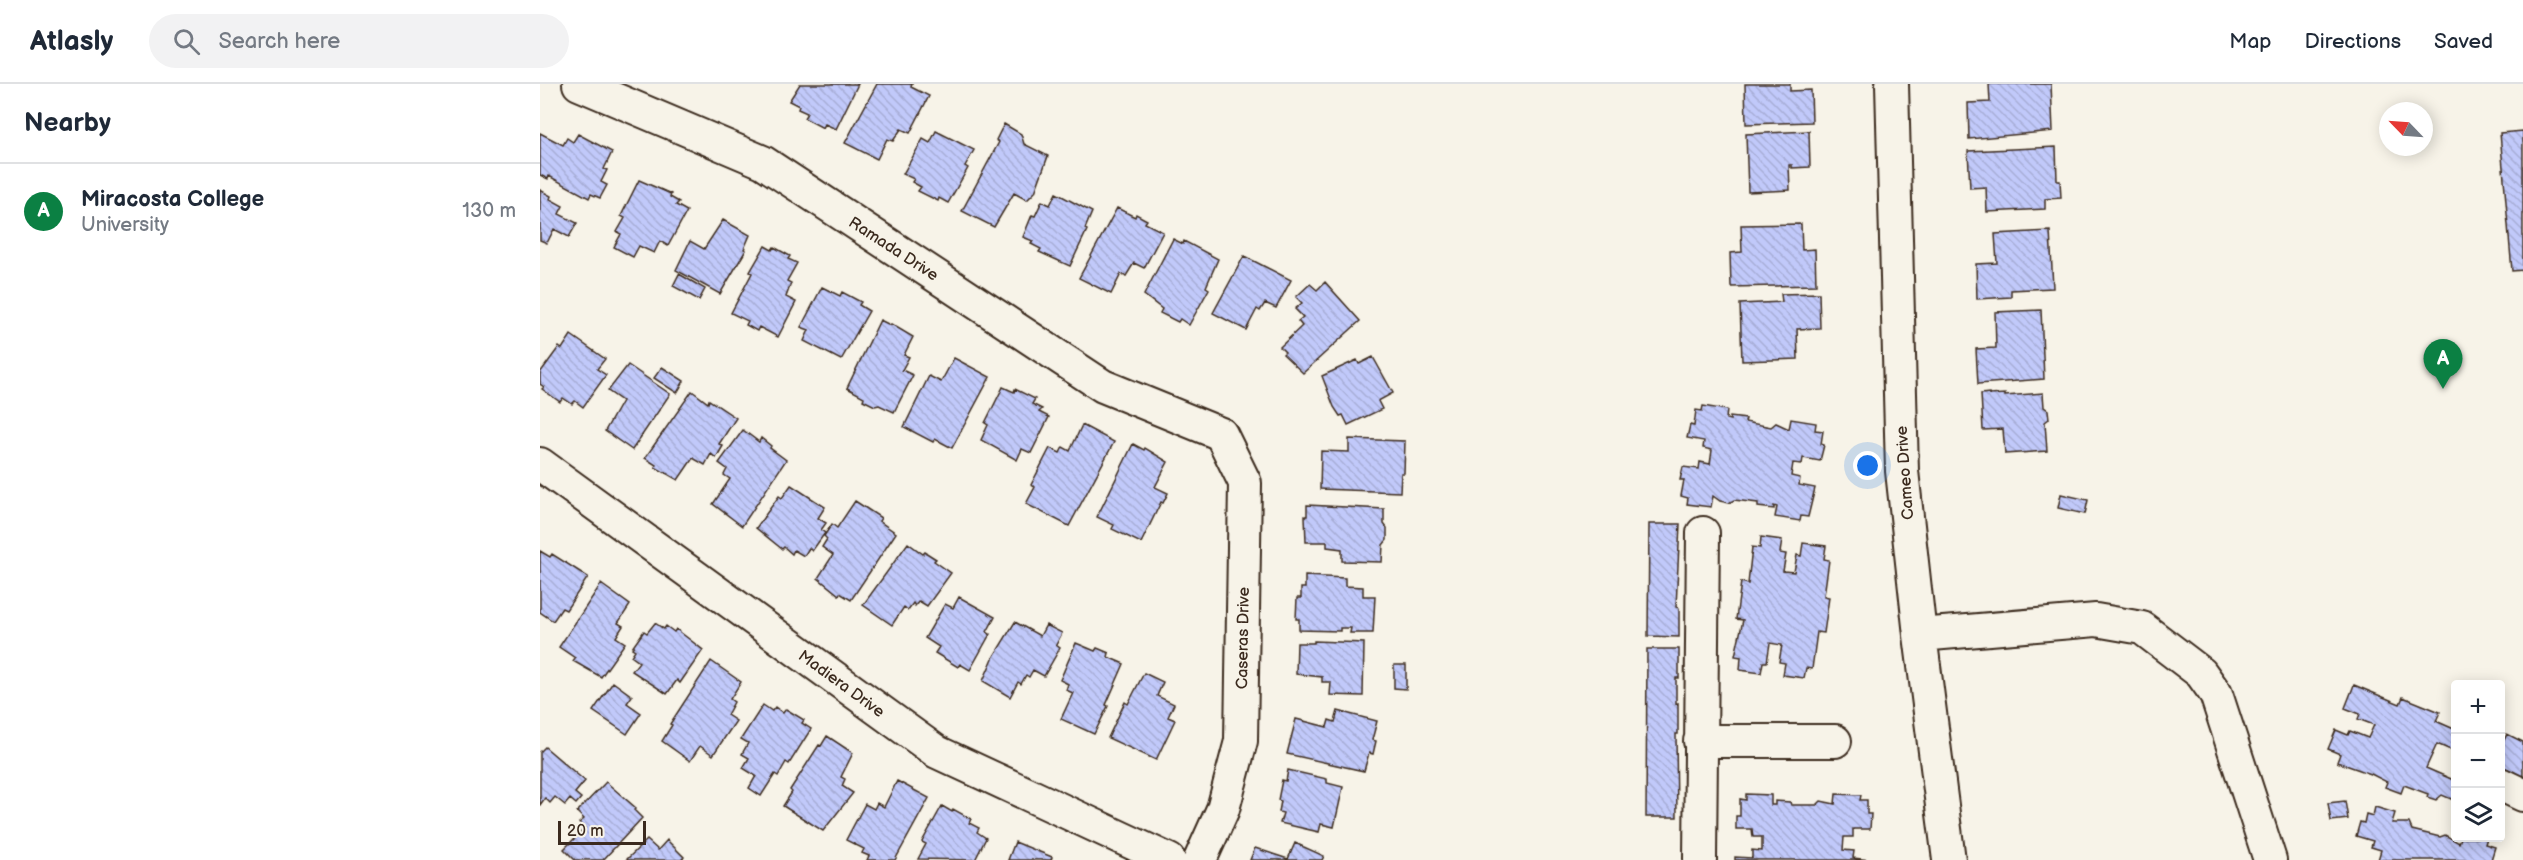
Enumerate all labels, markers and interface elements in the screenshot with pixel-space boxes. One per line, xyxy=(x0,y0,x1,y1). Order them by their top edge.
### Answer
search box xyxy=(149,14,569,68)
text: Atlasly xyxy=(30,25,113,58)
icon: search xyxy=(170,25,203,58)
text: Search here xyxy=(218,28,340,55)
text: Map xyxy=(2229,29,2272,54)
text: Directions xyxy=(2305,29,2401,54)
text: Saved xyxy=(2434,29,2493,54)
north arrow xyxy=(2379,102,2433,156)
text: Nearby xyxy=(24,108,111,139)
text: Miracosta College xyxy=(81,186,264,213)
text: A xyxy=(37,199,50,223)
text: 130 m xyxy=(462,199,516,223)
text: University xyxy=(81,213,169,237)
street label: Ramada Drive xyxy=(845,213,942,286)
pin: A xyxy=(2424,340,2462,389)
street label: Cameo Drive xyxy=(1893,425,1918,521)
your location xyxy=(1853,451,1882,480)
street label: Caseras Drive xyxy=(1233,586,1254,689)
street label: Madiera Drive xyxy=(794,647,888,722)
map controls xyxy=(2451,680,2505,842)
button: + xyxy=(2451,680,2505,734)
button: − xyxy=(2451,734,2505,788)
button: layers xyxy=(2451,788,2505,842)
scale bar xyxy=(558,818,646,846)
text: 20 m xyxy=(567,822,603,841)

